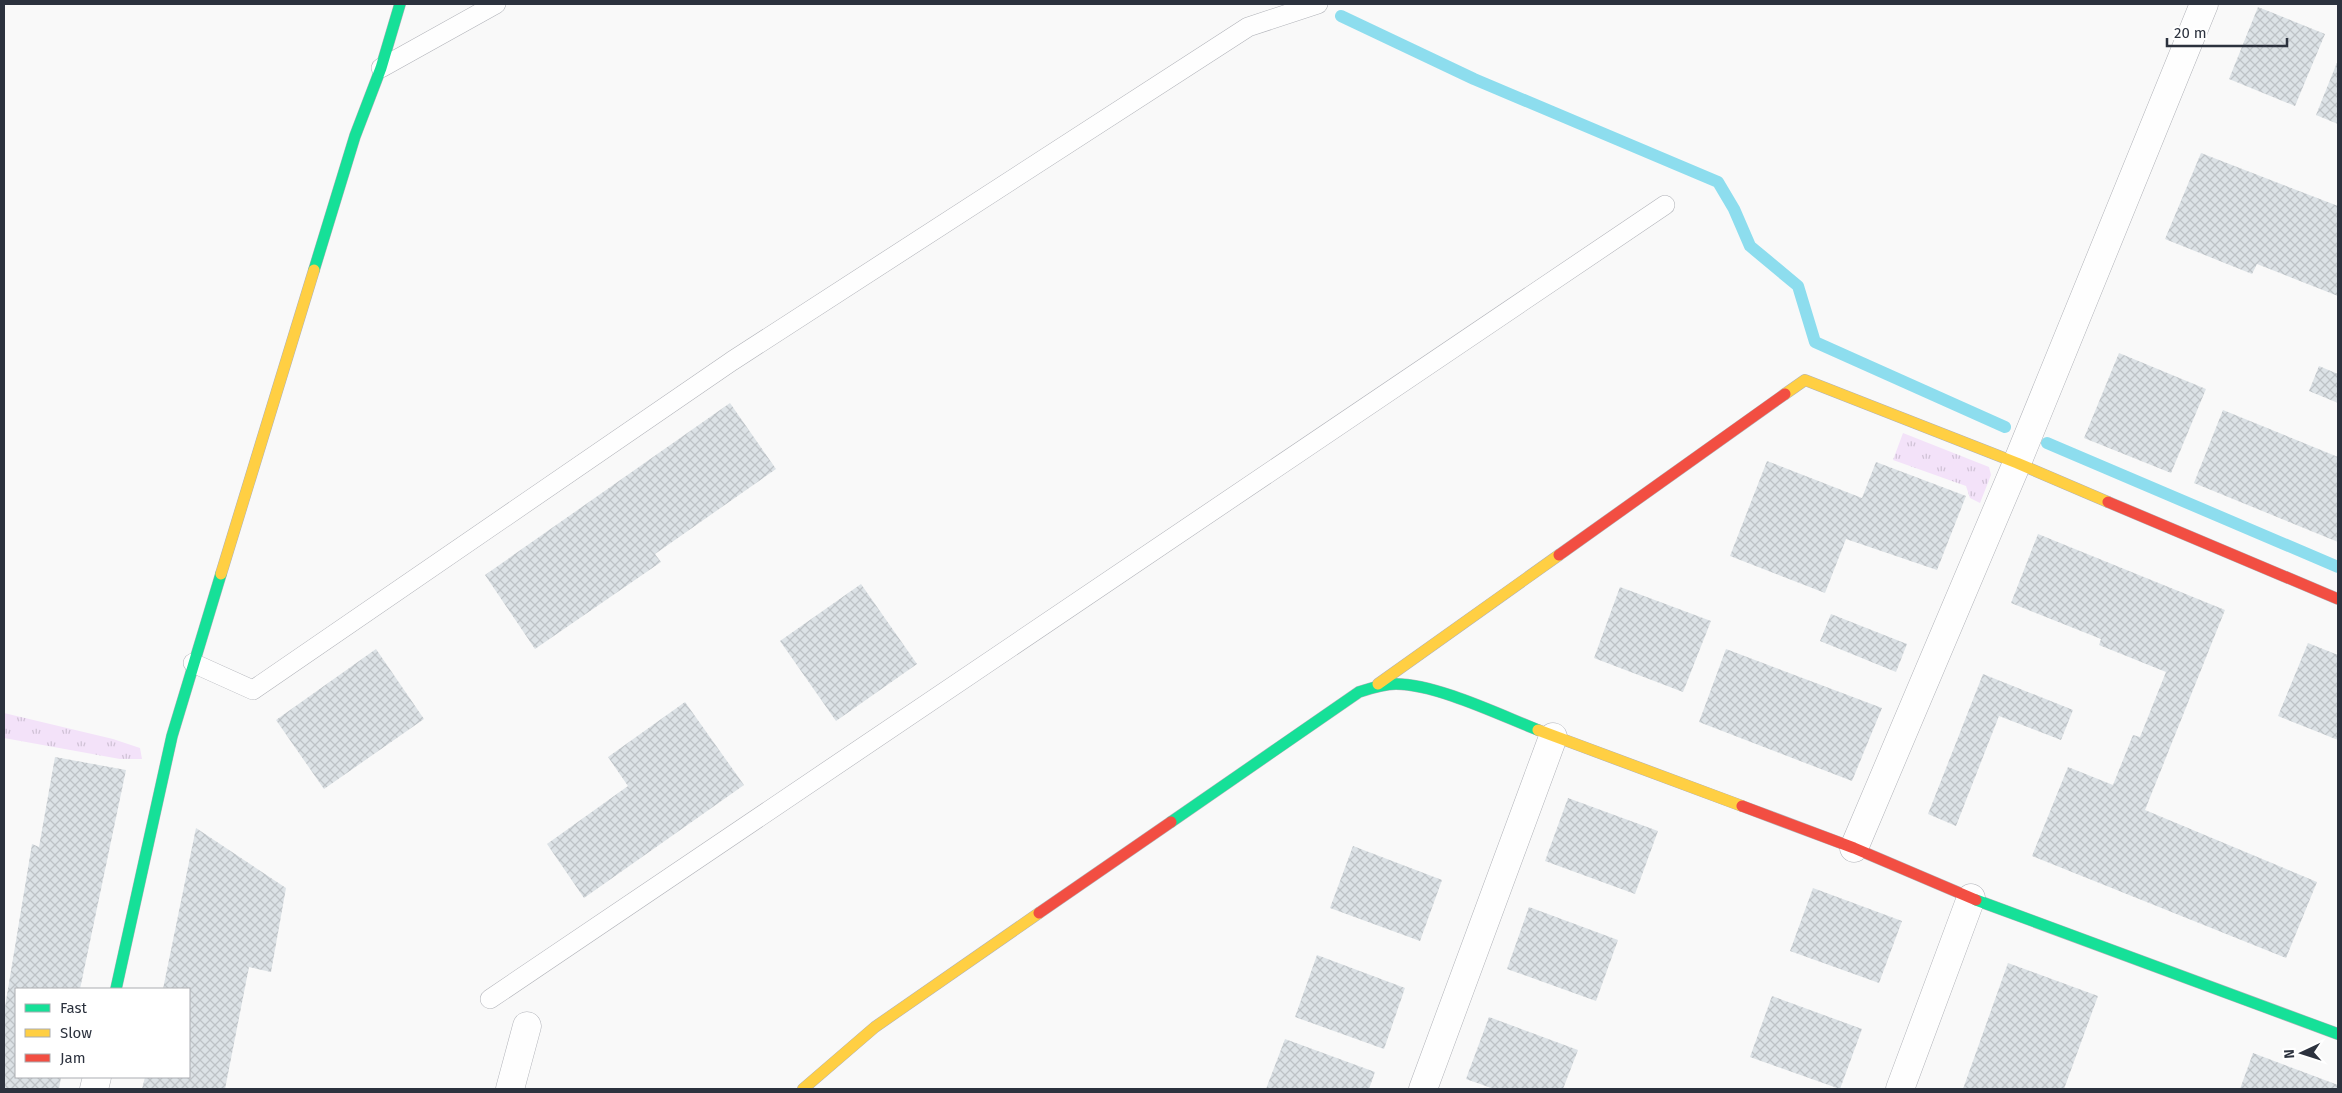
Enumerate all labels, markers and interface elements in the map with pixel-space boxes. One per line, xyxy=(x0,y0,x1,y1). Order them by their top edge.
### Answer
scale bar xyxy=(2167,15,2287,47)
text: 20 m xyxy=(2174,24,2207,42)
legend xyxy=(15,988,190,1078)
text: Fast xyxy=(60,999,87,1017)
text: Slow xyxy=(60,1024,92,1042)
north arrow xyxy=(2277,1028,2327,1078)
text: Jam xyxy=(60,1049,86,1067)
text: N xyxy=(2281,1049,2298,1059)

